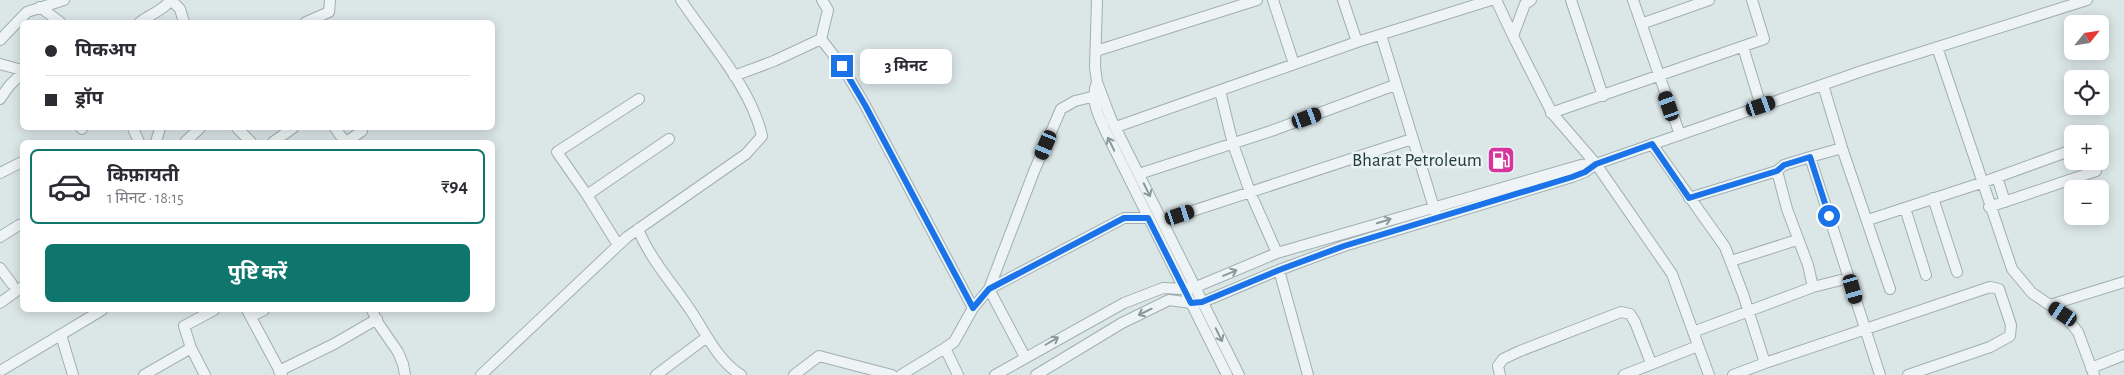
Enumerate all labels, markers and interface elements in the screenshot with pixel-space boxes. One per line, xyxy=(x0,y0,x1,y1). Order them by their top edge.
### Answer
north arrow xyxy=(2064,15,2109,60)
map controls xyxy=(2064,15,2109,225)
text: पिकअप xyxy=(75,41,136,60)
callout: 3 मिनट xyxy=(860,48,952,84)
route end xyxy=(831,55,853,77)
text: 3 मिनट xyxy=(885,58,927,74)
button: locate xyxy=(2064,70,2109,115)
text: ड्रॉप xyxy=(75,89,103,108)
car xyxy=(1657,89,1680,123)
car xyxy=(1744,94,1777,118)
car xyxy=(1290,106,1323,130)
button: + xyxy=(2064,125,2109,170)
car xyxy=(1033,128,1058,162)
one-way arrow xyxy=(1106,136,1116,151)
fuel station icon: Bharat Petroleum xyxy=(1486,145,1516,175)
place label: Bharat Petroleum xyxy=(1352,151,1482,170)
icon: car xyxy=(47,164,92,209)
text: किफ़ायती xyxy=(107,166,179,185)
text: ₹94 xyxy=(441,177,468,196)
button: − xyxy=(2064,180,2109,225)
one-way arrow xyxy=(1142,182,1152,197)
text: 1 मिनट · 18:15 xyxy=(107,190,184,206)
car xyxy=(1163,203,1196,227)
route start xyxy=(1818,205,1840,227)
one-way arrow xyxy=(1376,216,1392,226)
button: पुष्टि करें xyxy=(45,244,470,302)
one-way arrow xyxy=(1222,268,1237,277)
car xyxy=(1841,273,1864,305)
car xyxy=(2046,299,2079,329)
one-way arrow xyxy=(1138,308,1153,317)
one-way arrow xyxy=(1215,327,1224,342)
one-way arrow xyxy=(1044,336,1058,346)

